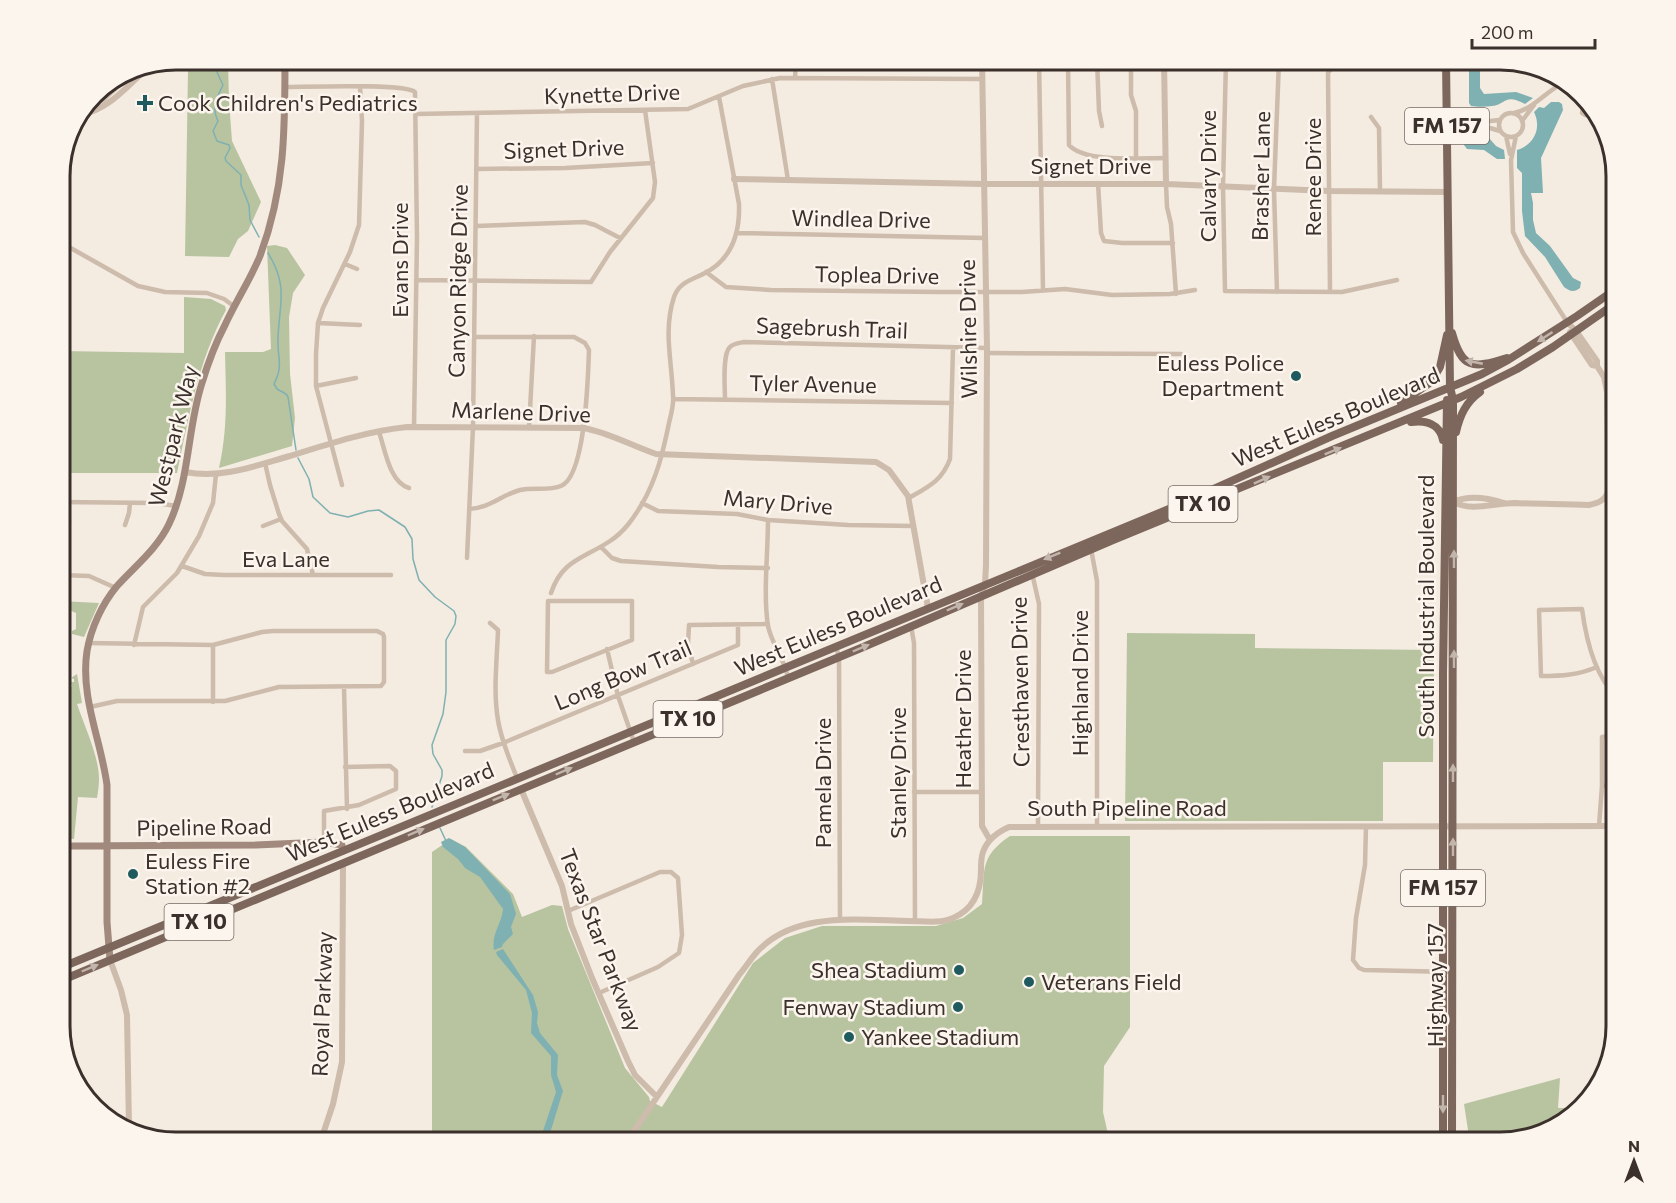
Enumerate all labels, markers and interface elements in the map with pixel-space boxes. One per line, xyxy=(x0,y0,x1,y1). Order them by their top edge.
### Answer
scale bar xyxy=(1472,12,1595,50)
text: 200 m xyxy=(1481,21,1534,43)
street label: Kynette Drive xyxy=(543,78,681,109)
place label: Cook Children's Pediatrics xyxy=(158,89,418,116)
marker: Cook Children's Pediatrics xyxy=(136,94,154,112)
road number: FM 157 xyxy=(1405,108,1489,144)
street label: Calvary Drive xyxy=(1194,110,1221,242)
street label: Brasher Lane xyxy=(1246,111,1275,241)
street label: Renee Drive xyxy=(1299,118,1326,236)
street label: Signet Drive xyxy=(503,133,625,164)
street label: Signet Drive xyxy=(1031,152,1151,179)
street label: Canyon Ridge Drive xyxy=(442,184,473,378)
street label: Evans Drive xyxy=(386,202,413,318)
street label: Windlea Drive xyxy=(791,204,931,233)
street label: Wilshire Drive xyxy=(953,259,982,399)
street label: Toplea Drive xyxy=(814,260,940,289)
street label: Sagebrush Trail xyxy=(755,311,909,344)
one-way arrow xyxy=(1537,331,1553,342)
place label: Euless Police Department xyxy=(1157,349,1284,401)
one-way arrow xyxy=(1464,357,1483,366)
street label: West Euless Boulevard xyxy=(1228,361,1444,472)
street label: Westpark Way xyxy=(142,362,203,509)
street label: Tyler Avenue xyxy=(749,369,877,398)
marker: Euless Police Department xyxy=(1289,369,1303,383)
street label: Marlene Drive xyxy=(451,396,591,427)
one-way arrow xyxy=(1325,445,1343,455)
one-way arrow xyxy=(1253,474,1271,484)
street label: South Industrial Boulevard xyxy=(1412,475,1439,737)
street label: Mary Drive xyxy=(722,483,834,520)
road number: TX 10 xyxy=(1168,486,1238,522)
street label: Eva Lane xyxy=(242,545,330,572)
one-way arrow xyxy=(1449,549,1459,568)
one-way arrow xyxy=(1043,552,1061,561)
street label: West Euless Boulevard xyxy=(730,570,946,681)
street label: Cresthaven Drive xyxy=(1005,597,1034,767)
one-way arrow xyxy=(947,602,964,611)
street label: Highland Drive xyxy=(1066,610,1093,756)
street label: Long Bow Trail xyxy=(550,633,696,716)
one-way arrow xyxy=(852,642,870,652)
one-way arrow xyxy=(1449,649,1459,668)
street label: Heather Drive xyxy=(949,650,976,788)
road number: TX 10 xyxy=(654,701,722,737)
street label: Stanley Drive xyxy=(884,707,911,839)
street label: Pamela Drive xyxy=(809,718,836,848)
street label: West Euless Boulevard xyxy=(282,756,498,867)
one-way arrow xyxy=(1449,763,1458,782)
one-way arrow xyxy=(555,766,573,776)
one-way arrow xyxy=(492,792,510,802)
street label: South Pipeline Road xyxy=(1027,794,1227,821)
street label: Pipeline Road xyxy=(136,812,272,841)
one-way arrow xyxy=(407,827,425,836)
one-way arrow xyxy=(1448,837,1458,856)
street label: Texas Star Parkway xyxy=(554,845,649,1035)
place label: Euless Fire Station #2 xyxy=(145,847,250,899)
marker: Euless Fire Station #2 xyxy=(126,867,140,881)
road number: FM 157 xyxy=(1401,870,1485,906)
road number: TX 10 xyxy=(164,904,234,940)
street label: Highway 157 xyxy=(1421,923,1448,1047)
street label: Royal Parkway xyxy=(305,931,338,1077)
place label: Shea Stadium xyxy=(811,956,947,983)
one-way arrow xyxy=(81,963,99,972)
marker: Shea Stadium xyxy=(952,963,966,977)
place label: Veterans Field xyxy=(1041,968,1182,995)
marker: Veterans Field xyxy=(1022,975,1036,989)
place label: Fenway Stadium xyxy=(783,993,946,1020)
marker: Fenway Stadium xyxy=(951,1000,965,1014)
place label: Yankee Stadium xyxy=(861,1023,1019,1050)
marker: Yankee Stadium xyxy=(842,1030,856,1044)
one-way arrow xyxy=(1438,1095,1448,1114)
north arrow xyxy=(1604,1131,1664,1191)
text: N xyxy=(1628,1136,1640,1155)

